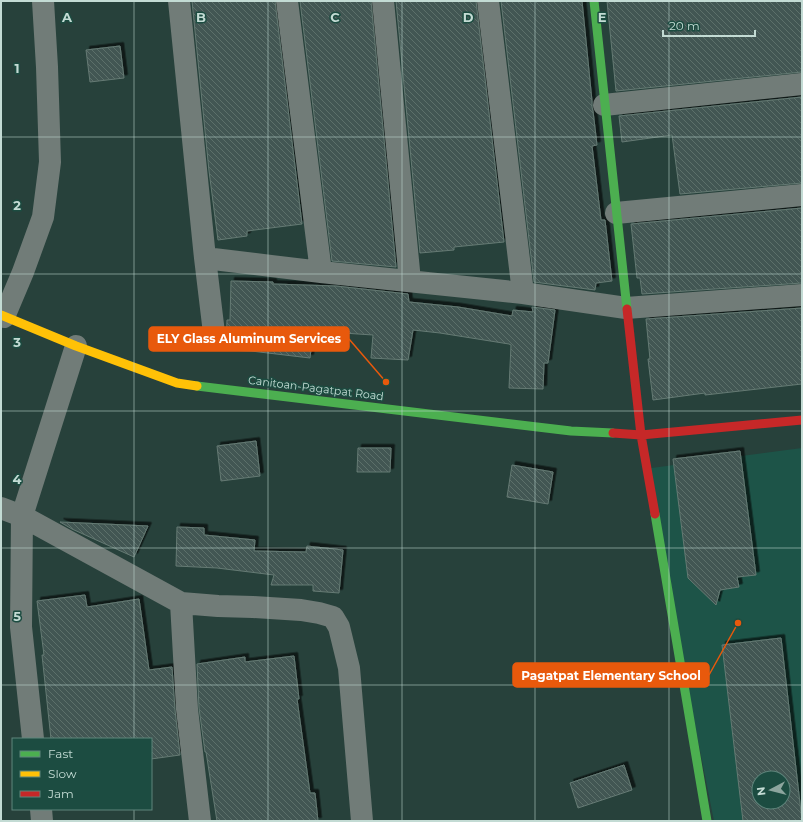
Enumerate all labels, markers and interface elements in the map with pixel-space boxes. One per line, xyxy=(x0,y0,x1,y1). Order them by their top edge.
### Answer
text: A xyxy=(61,9,73,25)
text: B xyxy=(196,9,206,25)
text: C xyxy=(330,9,340,25)
text: D xyxy=(463,9,474,25)
text: E xyxy=(598,9,607,25)
scale bar xyxy=(663,12,755,38)
text: 20 m xyxy=(669,18,700,33)
text: 1 xyxy=(14,60,20,76)
text: 2 xyxy=(13,197,21,213)
callout: ELY Glass Aluminum Services xyxy=(149,327,349,351)
text: ELY Glass Aluminum Services xyxy=(157,331,342,346)
text: 3 xyxy=(12,334,21,350)
street label: Canitoan-Pagatpat Road xyxy=(247,373,385,403)
text: 4 xyxy=(13,471,22,487)
text: 5 xyxy=(13,608,21,624)
callout: Pagatpat Elementary School xyxy=(513,663,709,687)
text: Pagatpat Elementary School xyxy=(521,668,701,683)
legend xyxy=(12,738,152,810)
text: Fast xyxy=(48,746,73,761)
text: Slow xyxy=(48,766,77,781)
north arrow xyxy=(751,770,791,810)
text: Jam xyxy=(47,786,74,801)
text: N xyxy=(754,786,769,796)

